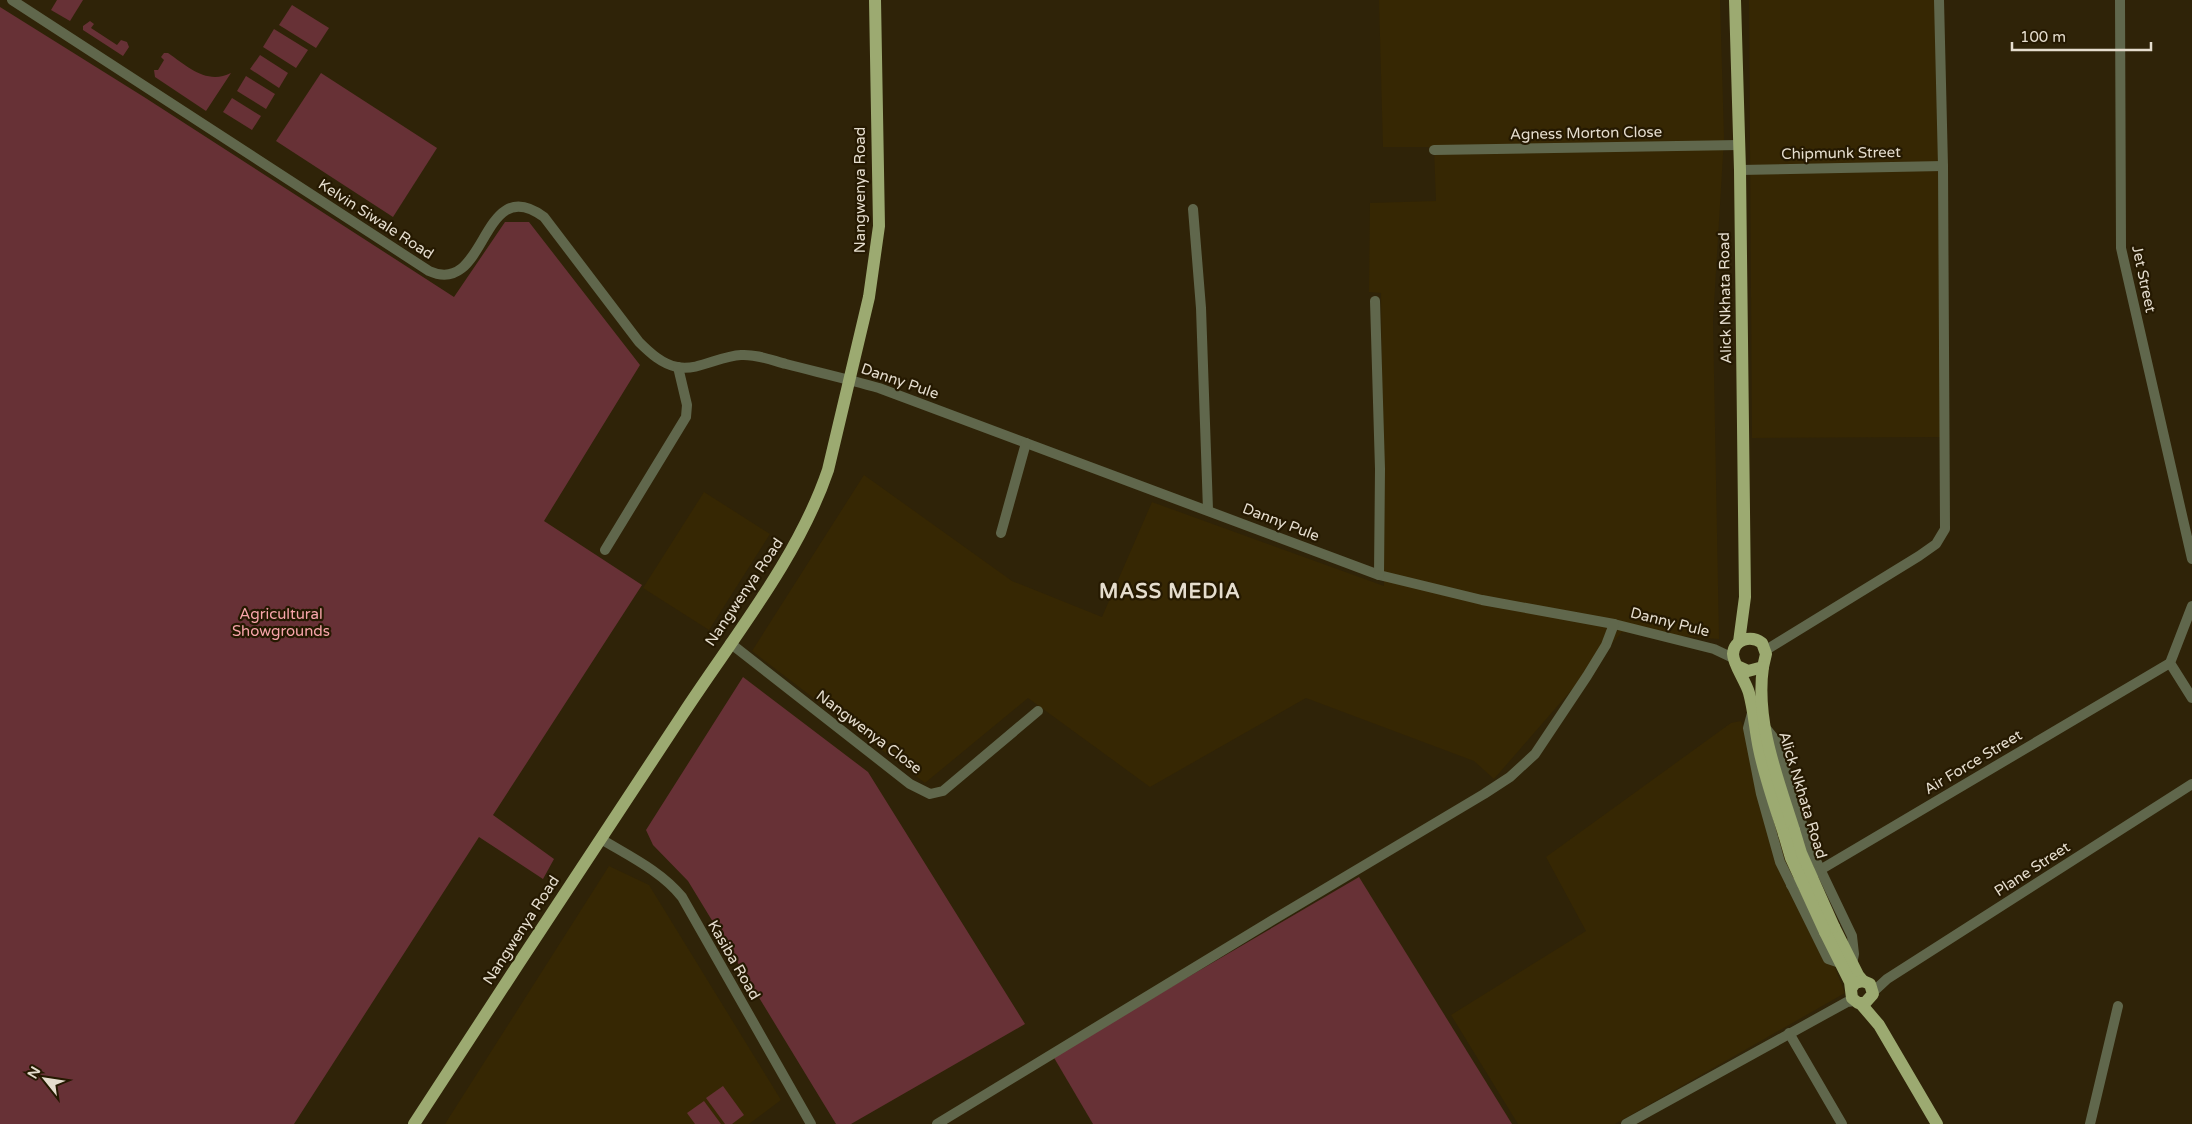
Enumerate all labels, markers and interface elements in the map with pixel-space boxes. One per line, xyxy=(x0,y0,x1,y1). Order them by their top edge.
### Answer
scale bar xyxy=(2012,20,2151,52)
text: 100 m xyxy=(2020,28,2066,46)
street label: Agness Morton Close xyxy=(1510,123,1662,143)
street label: Nangwenya Road xyxy=(851,127,869,253)
street label: Chipmunk Street xyxy=(1781,143,1901,163)
street label: Kelvin Siwale Road xyxy=(315,175,437,263)
street label: Alick Nkhata Road xyxy=(1715,232,1735,364)
street label: Jet Street xyxy=(2128,244,2160,314)
street label: Danny Pule xyxy=(859,359,941,403)
street label: Danny Pule xyxy=(1240,499,1322,545)
street label: Nangwenya Road xyxy=(701,535,787,649)
district label: MASS MEDIA xyxy=(1099,580,1241,604)
street label: Danny Pule xyxy=(1629,603,1711,641)
park label: Agricultural Showgrounds xyxy=(232,605,330,640)
street label: Nangwenya Close xyxy=(813,686,925,778)
street label: Air Force Street xyxy=(1921,726,2025,798)
street label: Alick Nkhata Road xyxy=(1775,729,1831,861)
street label: Plane Street xyxy=(1991,838,2073,900)
street label: Nangwenya Road xyxy=(479,872,563,988)
street label: Kasiba Road xyxy=(704,917,764,1003)
north arrow xyxy=(20,1054,70,1104)
text: N xyxy=(24,1064,44,1082)

